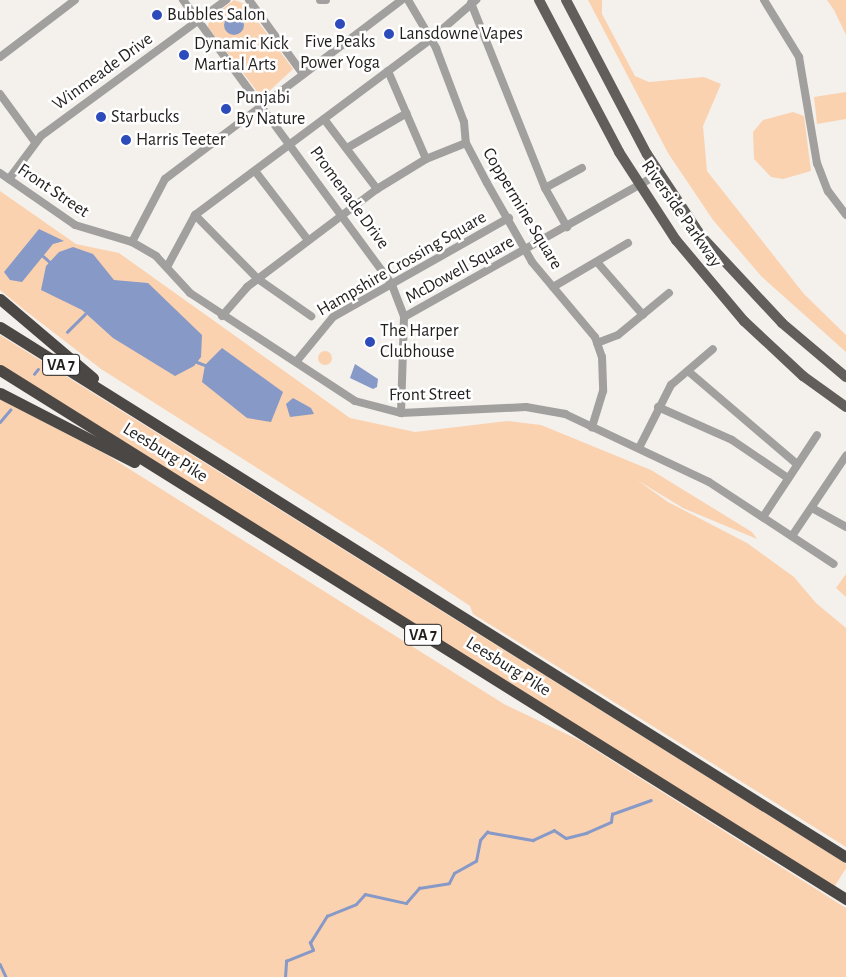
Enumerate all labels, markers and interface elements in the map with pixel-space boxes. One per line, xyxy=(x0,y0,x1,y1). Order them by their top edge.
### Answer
place label: Bubbles Salon xyxy=(167,4,266,26)
marker: Bubbles Salon xyxy=(151,9,163,21)
marker: Five Peaks Power Yoga xyxy=(334,18,346,30)
place label: Lansdowne Vapes xyxy=(399,23,523,45)
street label: Winmeade Drive xyxy=(49,28,157,116)
marker: Lansdowne Vapes xyxy=(383,28,395,40)
place label: Five Peaks Power Yoga xyxy=(300,32,380,74)
place label: Dynamic Kick Martial Arts xyxy=(194,34,289,76)
marker: Dynamic Kick Martial Arts xyxy=(178,49,190,61)
place label: Punjabi By Nature xyxy=(236,88,305,130)
marker: Punjabi By Nature xyxy=(220,103,232,115)
place label: Starbucks xyxy=(111,106,179,128)
marker: Starbucks xyxy=(95,111,107,123)
place label: Harris Teeter xyxy=(136,129,226,151)
marker: Harris Teeter xyxy=(120,134,132,146)
street label: Promenade Drive xyxy=(304,142,394,254)
street label: Coppermine Square xyxy=(477,144,567,274)
street label: Riverside Parkway xyxy=(636,156,726,272)
street label: Front Street xyxy=(13,159,93,223)
street label: Hampshire Crossing Square xyxy=(313,207,491,321)
street label: McDowell Square xyxy=(402,231,518,309)
place label: The Harper Clubhouse xyxy=(380,321,458,364)
marker: The Harper Clubhouse xyxy=(364,336,376,348)
road number: VA 7 xyxy=(41,352,81,378)
street label: Front Street xyxy=(389,383,471,407)
street label: Leesburg Pike xyxy=(118,418,212,488)
road number: VA 7 xyxy=(403,622,443,648)
street label: Leesburg Pike xyxy=(461,632,555,702)

